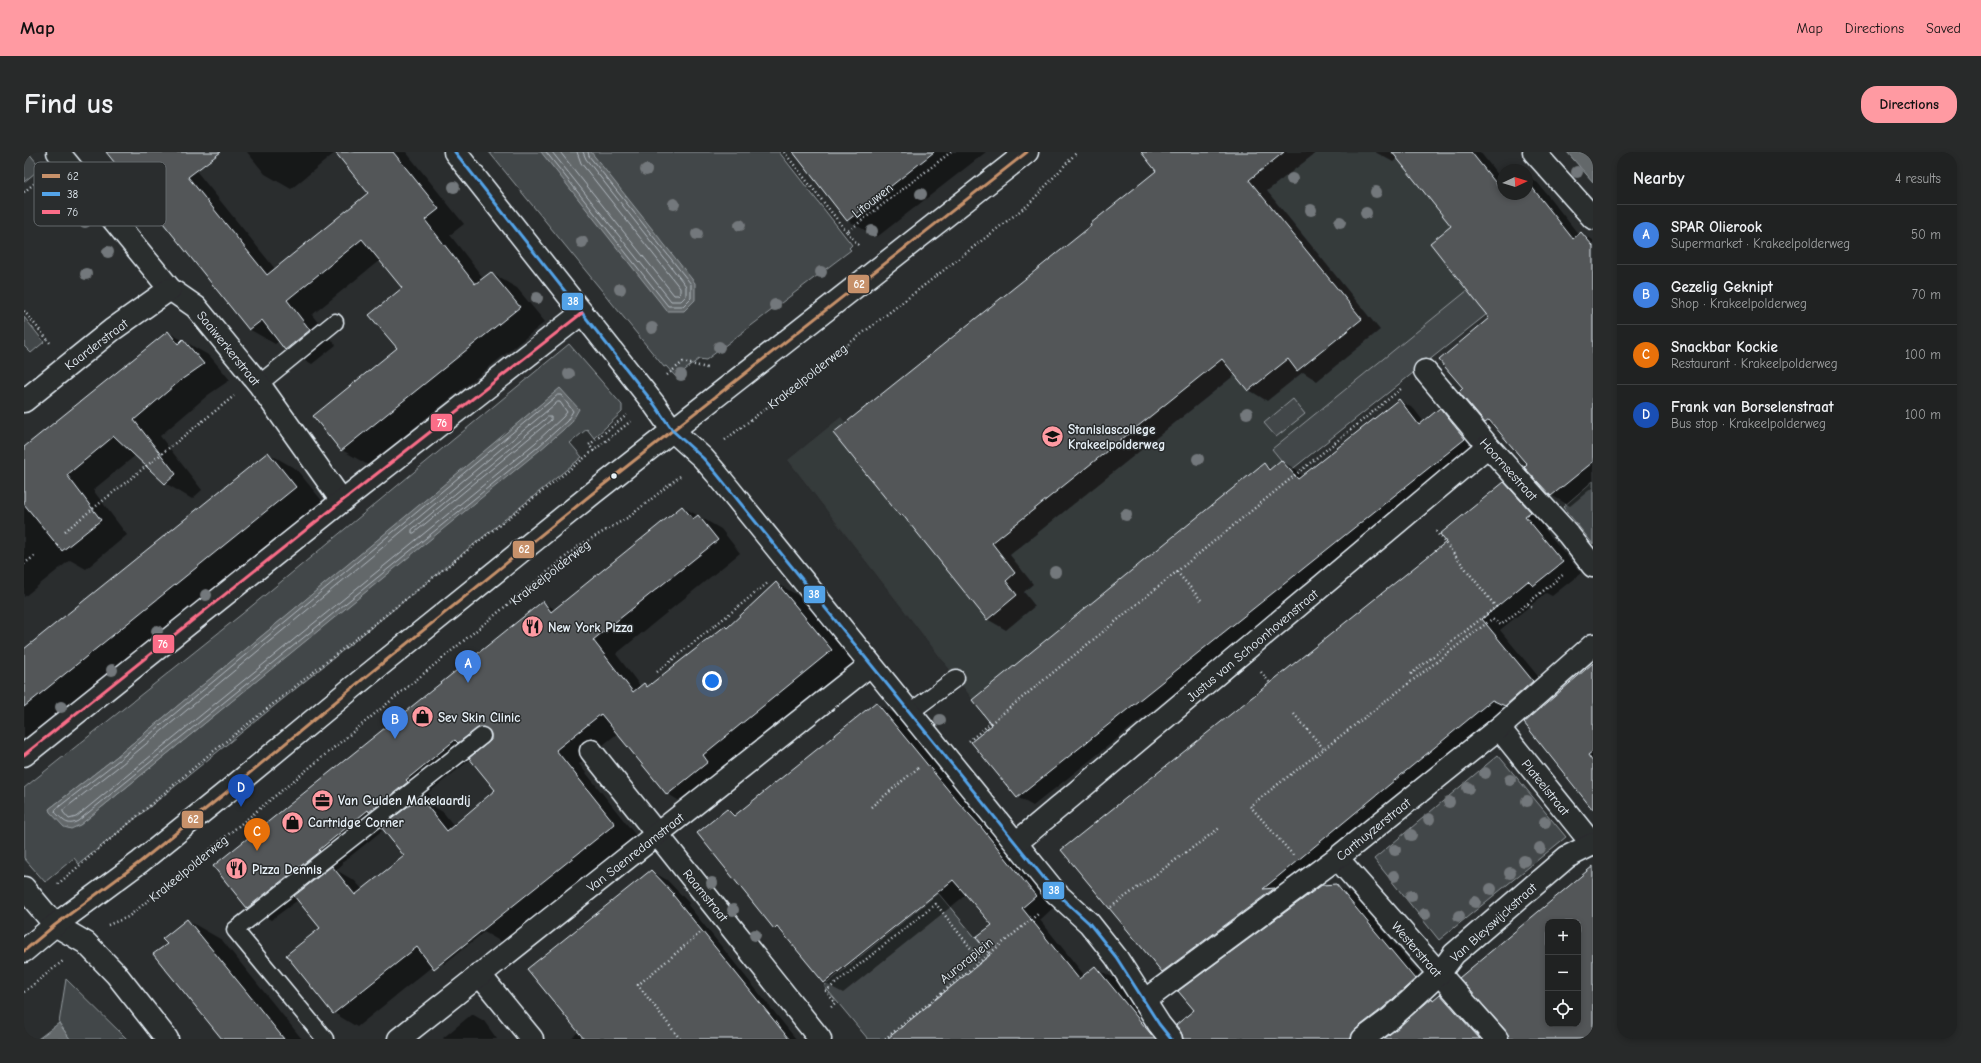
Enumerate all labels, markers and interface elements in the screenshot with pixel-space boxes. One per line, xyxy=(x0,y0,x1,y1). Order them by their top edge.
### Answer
text: Map xyxy=(20,17,55,39)
text: Map xyxy=(1796,20,1823,37)
text: Directions xyxy=(1845,20,1904,37)
text: Saved xyxy=(1926,20,1961,37)
button: Directions xyxy=(1861,86,1957,123)
text: Find us xyxy=(24,88,113,120)
legend xyxy=(34,162,166,226)
north arrow xyxy=(1497,164,1533,200)
text: Nearby xyxy=(1633,169,1684,188)
text: 62 xyxy=(67,170,79,183)
text: 4 results xyxy=(1895,171,1941,186)
street label: Litouwen xyxy=(849,180,896,221)
text: 38 xyxy=(67,188,79,201)
text: 76 xyxy=(67,206,78,219)
text: SPAR Olierook xyxy=(1671,218,1762,236)
text: A xyxy=(1642,227,1650,242)
text: 50 m xyxy=(1911,227,1941,242)
text: Supermarket · Krakeelpolderweg xyxy=(1671,236,1850,251)
line badge: 62 xyxy=(847,274,870,294)
text: 62 xyxy=(853,278,865,291)
text: Gezelig Geknipt xyxy=(1671,278,1773,296)
text: B xyxy=(1642,287,1650,302)
text: 70 m xyxy=(1912,287,1941,302)
line badge: 38 xyxy=(561,292,584,311)
text: 38 xyxy=(567,295,579,308)
text: Shop · Krakeelpolderweg xyxy=(1671,296,1807,311)
street label: Saaiwerkerstraat xyxy=(194,308,264,390)
street label: Kaarderstraat xyxy=(62,315,132,373)
text: Snackbar Kockie xyxy=(1671,338,1778,356)
street label: Krakeelpolderweg xyxy=(764,341,850,412)
text: C xyxy=(1642,347,1650,362)
text: 100 m xyxy=(1905,347,1941,362)
text: Restaurant · Krakeelpolderweg xyxy=(1671,356,1838,371)
text: Frank van Borselenstraat xyxy=(1671,398,1834,416)
text: D xyxy=(1642,407,1650,422)
text: 100 m xyxy=(1905,407,1941,422)
line badge: 76 xyxy=(430,413,453,432)
text: Bus stop · Krakeelpolderweg xyxy=(1671,416,1826,431)
text: 76 xyxy=(437,417,447,430)
place label: Stanislascollege Krakeelpolderweg xyxy=(1068,422,1165,452)
school or university icon: Stanislascollege Krakeelpolderweg xyxy=(1040,423,1066,449)
street label: Hoornsestraat xyxy=(1477,435,1541,504)
unlabelled marker xyxy=(609,471,619,481)
street label: Krakeelpolderweg xyxy=(507,537,593,608)
line badge: 62 xyxy=(512,540,535,559)
text: 62 xyxy=(518,543,530,556)
line badge: 38 xyxy=(803,585,826,604)
street label: Justus van Schoonhovenstraat xyxy=(1184,585,1322,705)
text: 38 xyxy=(808,588,820,601)
restaurant icon: New York Pizza xyxy=(520,614,546,640)
place label: New York Pizza xyxy=(548,620,633,635)
line badge: 76 xyxy=(152,634,175,654)
text: 76 xyxy=(158,638,168,651)
pin: A xyxy=(455,650,481,683)
your location xyxy=(702,671,722,691)
shop icon: Sev Skin Clinic xyxy=(409,704,435,730)
pin: B xyxy=(382,706,408,739)
place label: Sev Skin Clinic xyxy=(438,710,520,725)
street label: Plateelstraat xyxy=(1519,756,1573,819)
pin: D xyxy=(228,774,254,807)
office icon: Van Gulden Makelaardij xyxy=(310,787,336,813)
place label: Van Gulden Makelaardij xyxy=(338,793,471,808)
street label: Carthuyzerstraat xyxy=(1333,794,1414,864)
shop icon: Cartridge Corner xyxy=(280,809,306,835)
street label: Van Saenredamstraat xyxy=(584,809,688,895)
line badge: 62 xyxy=(181,810,204,829)
text: 62 xyxy=(187,813,199,826)
place label: Cartridge Corner xyxy=(308,815,404,830)
pin: C xyxy=(244,818,270,851)
street label: Krakeelpolderweg xyxy=(146,832,231,905)
restaurant icon: Pizza Dennis xyxy=(224,856,250,882)
place label: Pizza Dennis xyxy=(252,862,322,877)
street label: Raamstraat xyxy=(680,866,732,925)
street label: Van Bleyswijckstraat xyxy=(1447,879,1540,965)
line badge: 38 xyxy=(1042,881,1065,900)
text: 38 xyxy=(1048,884,1060,897)
street label: Westerstraat xyxy=(1388,919,1446,981)
map controls xyxy=(1545,919,1581,1027)
button: + xyxy=(1545,919,1581,955)
street label: Auroraplein xyxy=(937,934,996,986)
button: − xyxy=(1545,955,1581,991)
button: locate xyxy=(1545,991,1581,1027)

